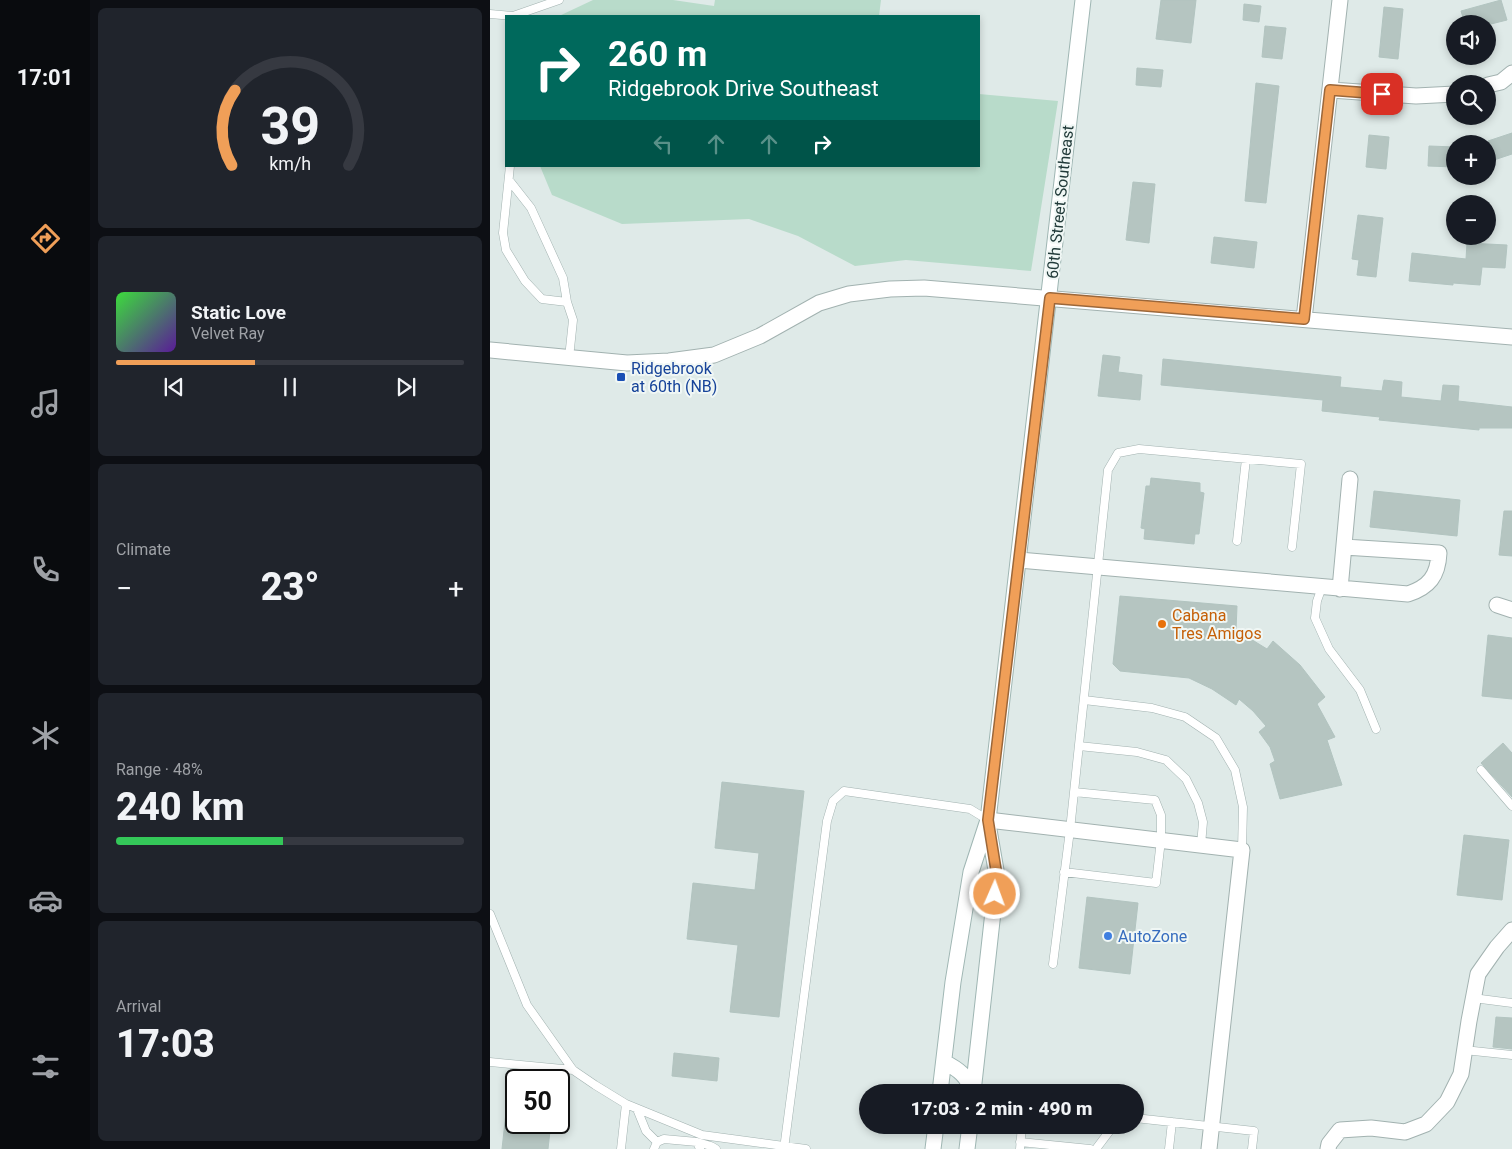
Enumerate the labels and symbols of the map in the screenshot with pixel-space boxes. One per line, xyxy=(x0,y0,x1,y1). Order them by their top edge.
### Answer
pin xyxy=(1361,73,1403,115)
street label: 60th Street Southeast xyxy=(1042,124,1078,280)
place label: Ridgebrook at 60th (NB) xyxy=(631,359,717,396)
marker: Ridgebrook at 60th (NB) xyxy=(615,371,627,383)
place label: Cabana Tres Amigos xyxy=(1172,606,1262,643)
marker: Cabana Tres Amigos xyxy=(1156,618,1168,630)
position arrow xyxy=(968,867,1020,919)
place label: AutoZone xyxy=(1118,927,1187,946)
marker: AutoZone xyxy=(1102,930,1114,942)
speed limit sign: 50 xyxy=(505,1069,570,1134)

